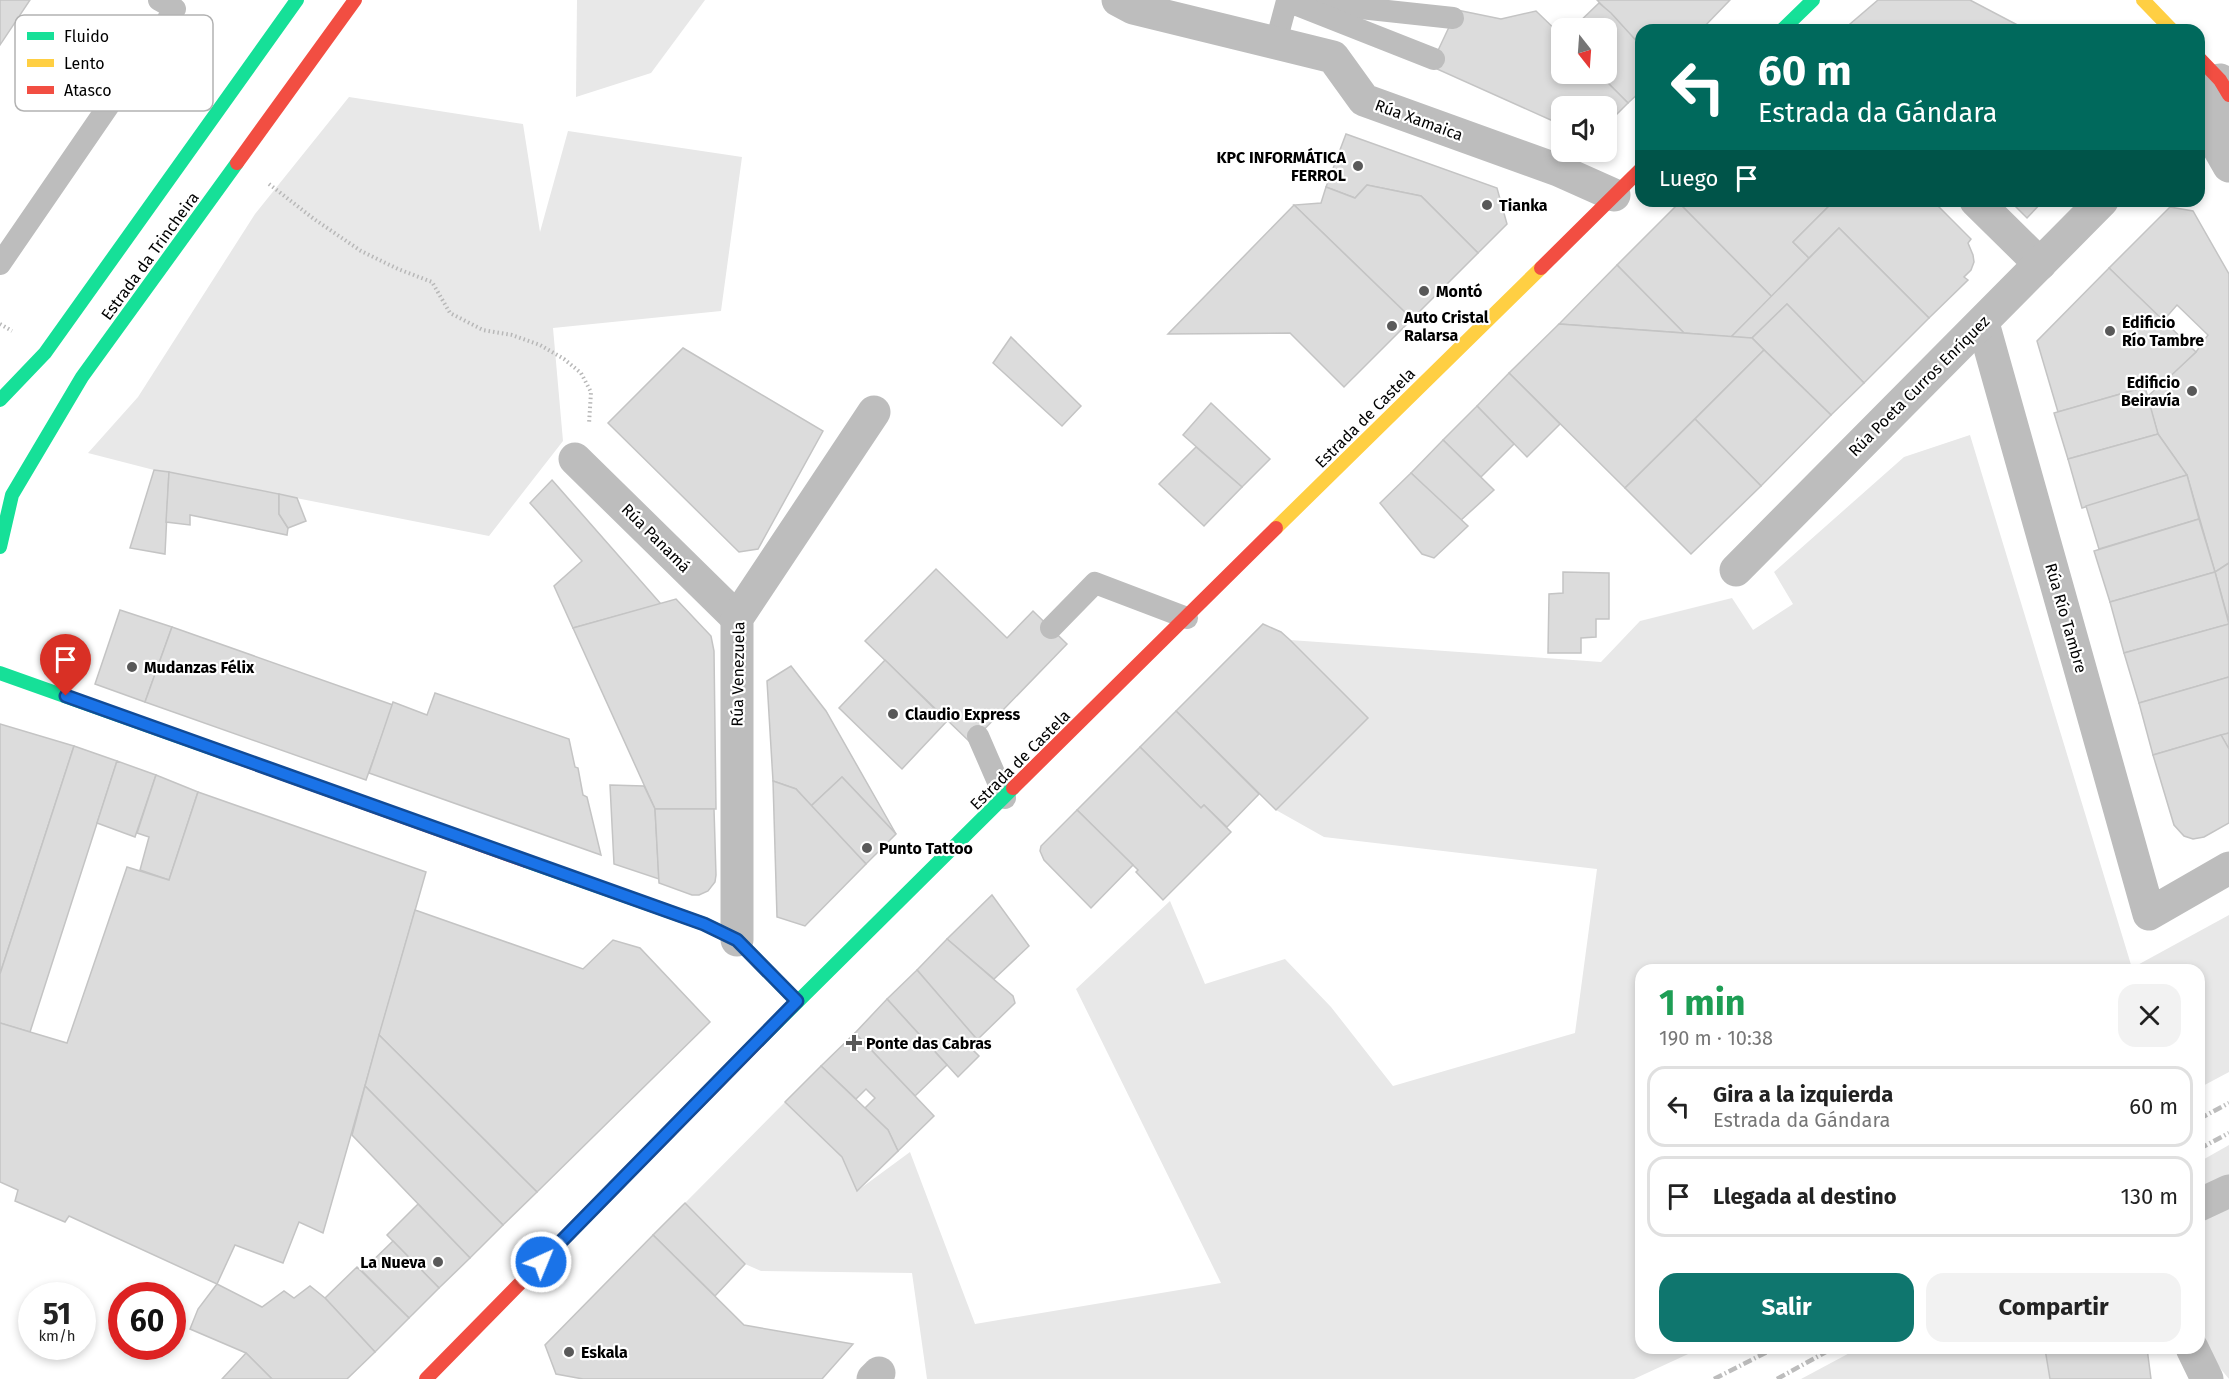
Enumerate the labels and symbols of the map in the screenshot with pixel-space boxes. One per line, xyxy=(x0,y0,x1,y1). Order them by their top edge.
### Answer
legend xyxy=(15,15,213,111)
north arrow xyxy=(1551,18,1617,84)
text: Fluido xyxy=(64,27,109,46)
text: Lento xyxy=(64,54,105,73)
text: Atasco xyxy=(64,81,112,100)
street label: Rúa Xamaica xyxy=(1372,95,1466,145)
place label: KPC INFORMÁTICA FERROL xyxy=(1216,147,1347,185)
marker: KPC INFORMÁTICA FERROL xyxy=(1351,159,1365,173)
street label: Estrada da Trincheira xyxy=(97,188,203,324)
place label: Tianka xyxy=(1499,196,1548,215)
marker: Tianka xyxy=(1480,198,1494,212)
place label: Montó xyxy=(1436,282,1482,301)
marker: Montó xyxy=(1417,284,1431,298)
place label: Auto Cristal Ralarsa xyxy=(1403,308,1489,345)
street label: Rúa Poeta Curros Enríquez xyxy=(1845,312,1993,460)
place label: Edificio Río Tambre xyxy=(2122,313,2204,350)
marker: Auto Cristal Ralarsa xyxy=(1385,319,1399,333)
marker: Edificio Río Tambre xyxy=(2103,324,2117,338)
street label: Estrada de Castela xyxy=(1311,364,1419,472)
place label: Edificio Beiravía xyxy=(2121,373,2180,410)
marker: Edificio Beiravía xyxy=(2185,384,2199,398)
street label: Rúa Panamá xyxy=(618,500,694,576)
street label: Rúa Río Tambre xyxy=(2041,561,2091,675)
street label: Rúa Venezuela xyxy=(728,621,748,727)
pin xyxy=(40,634,91,696)
place label: Mudanzas Félix xyxy=(144,658,255,677)
marker: Mudanzas Félix xyxy=(125,660,139,674)
place label: Claudio Express xyxy=(905,705,1020,724)
street label: Estrada de Castela xyxy=(966,706,1074,814)
marker: Claudio Express xyxy=(886,707,900,721)
place label: Punto Tattoo xyxy=(879,839,973,858)
marker: Punto Tattoo xyxy=(860,841,874,855)
place label: Ponte das Cabras xyxy=(866,1034,992,1053)
marker: Ponte das Cabras xyxy=(847,1036,861,1050)
position arrow xyxy=(509,1230,573,1294)
place label: La Nueva xyxy=(360,1253,426,1272)
marker: La Nueva xyxy=(431,1255,445,1269)
speed limit sign: 60 xyxy=(108,1282,186,1360)
place label: Eskala xyxy=(581,1343,628,1362)
marker: Eskala xyxy=(562,1345,576,1359)

